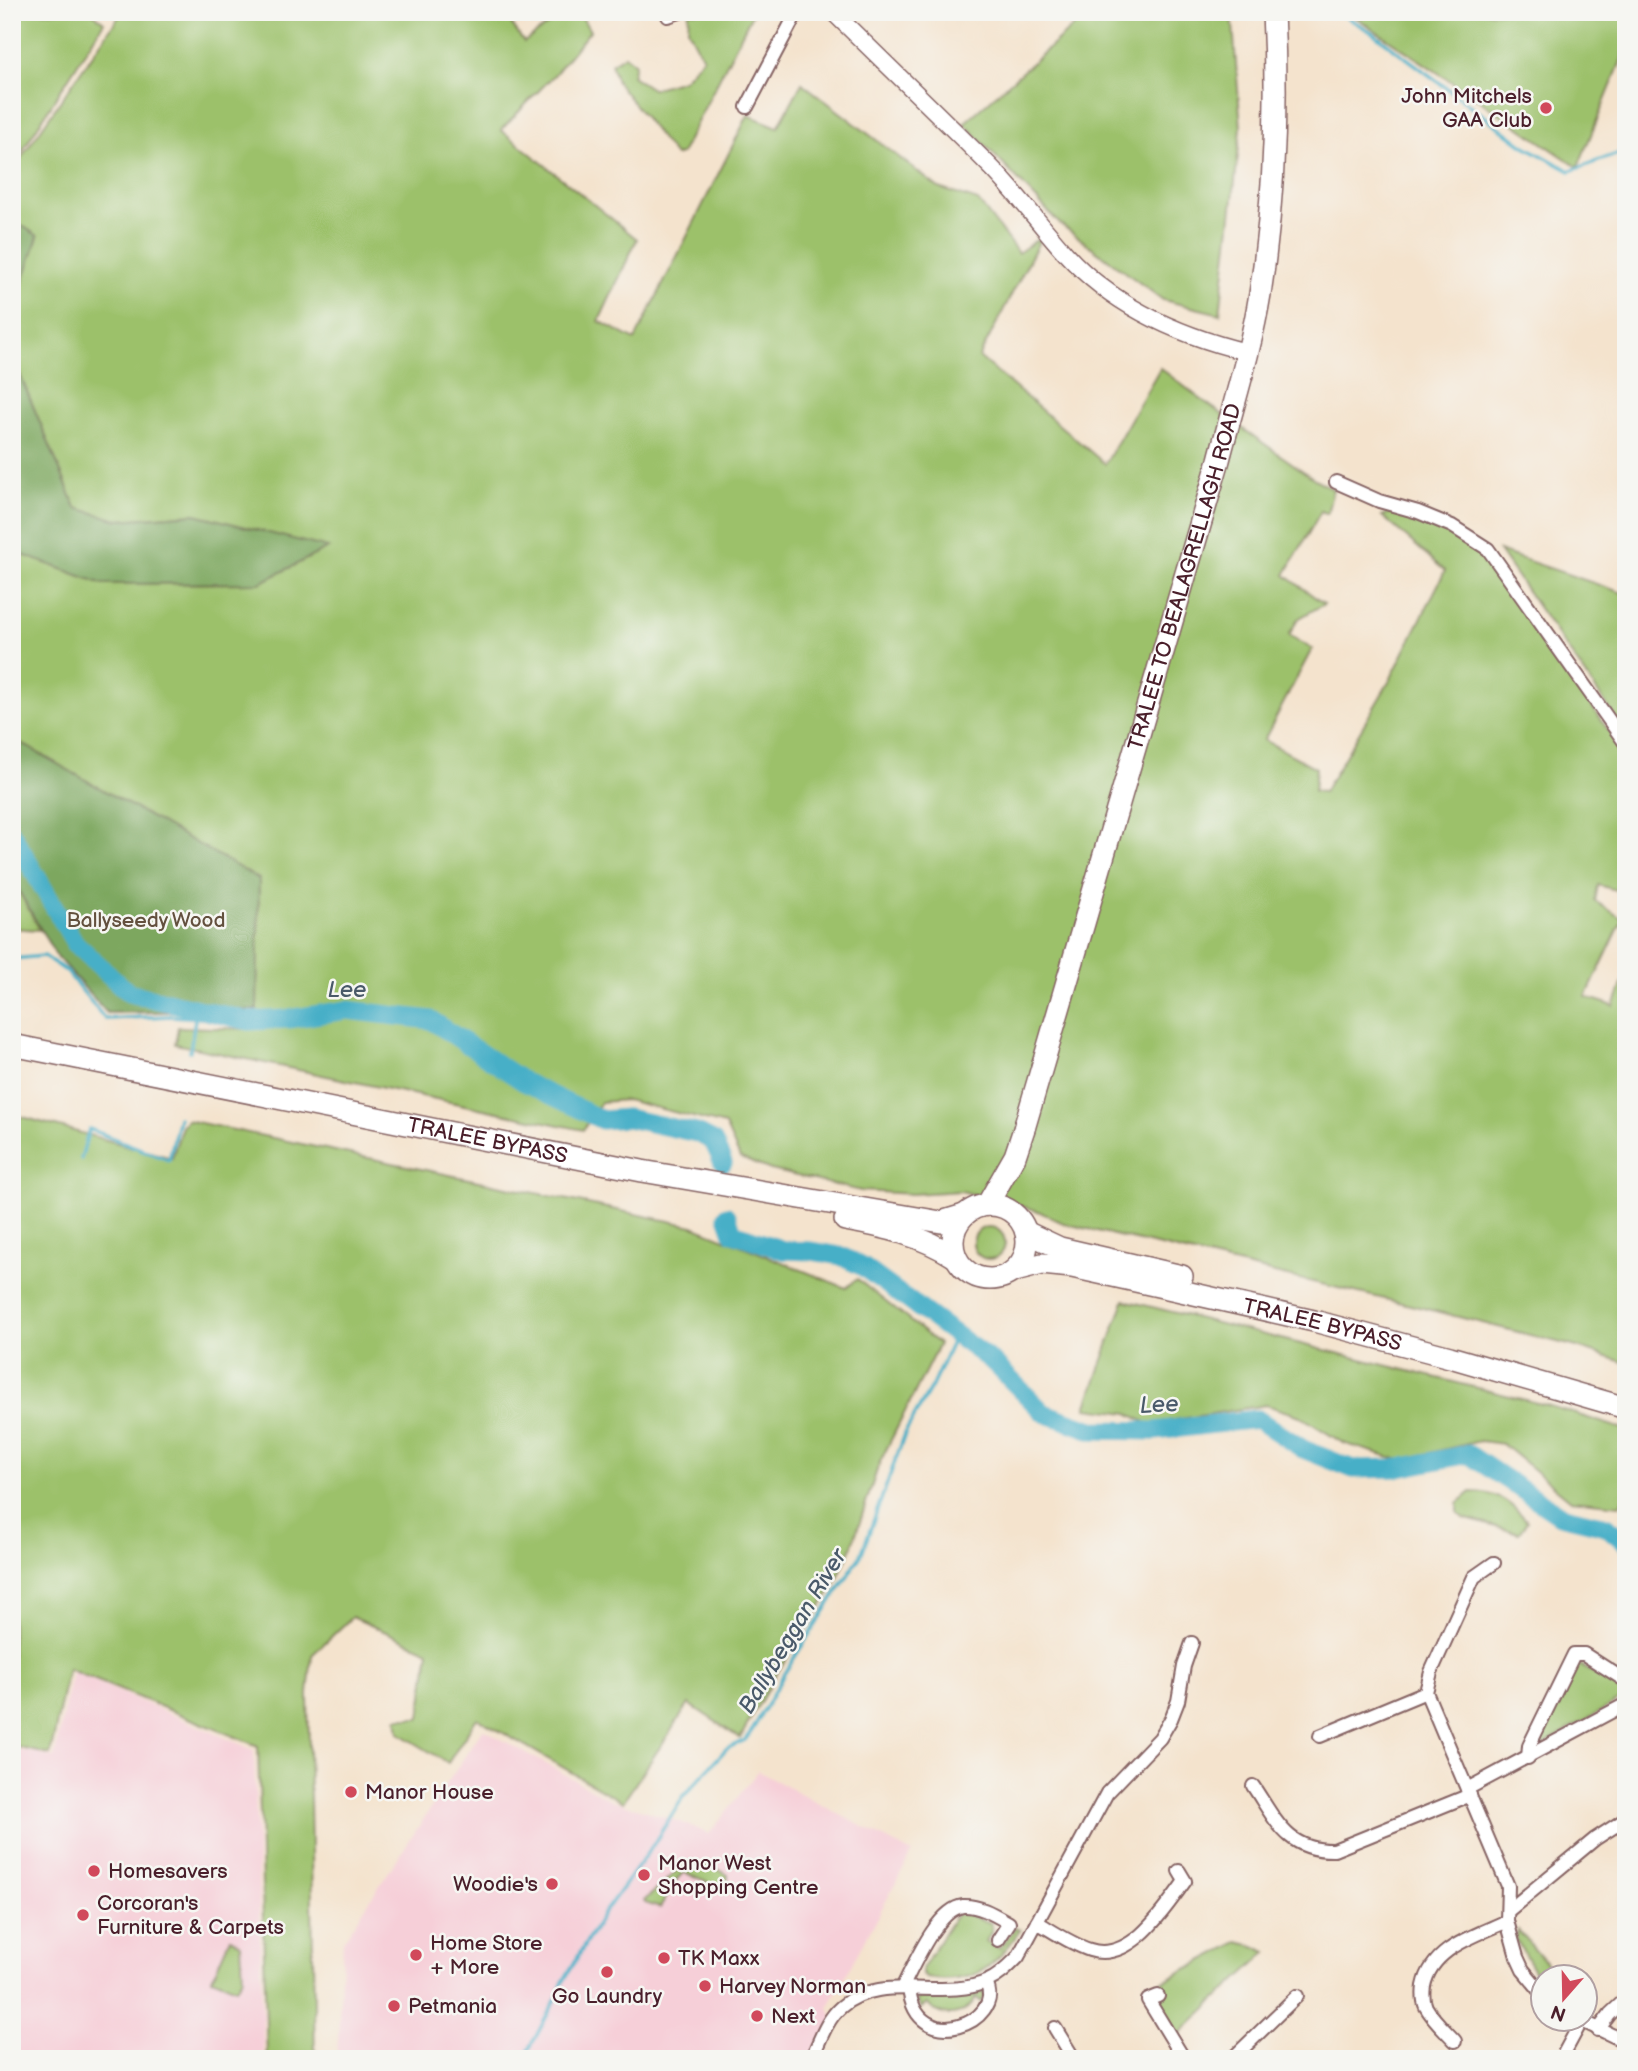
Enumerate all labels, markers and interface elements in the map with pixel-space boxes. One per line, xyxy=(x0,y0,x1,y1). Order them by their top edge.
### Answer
place label: John Mitchels GAA Club xyxy=(1401,84,1532,133)
marker: John Mitchels GAA Club xyxy=(1538,100,1554,116)
street label: TRALEE TO BEALAGRELLAGH ROAD xyxy=(1123,401,1247,753)
park label: Ballyseedy Wood xyxy=(66,908,226,933)
water label: Lee xyxy=(328,976,366,1004)
street label: TRALEE BYPASS xyxy=(405,1112,570,1169)
street label: TRALEE BYPASS xyxy=(1241,1293,1404,1357)
water label: Lee xyxy=(1139,1390,1179,1420)
water label: Ballybeggan River xyxy=(733,1543,854,1719)
place label: Manor House xyxy=(365,1780,494,1805)
marker: Manor House xyxy=(343,1784,359,1800)
place label: Manor West Shopping Centre xyxy=(658,1851,818,1900)
place label: Homesavers xyxy=(108,1859,228,1884)
marker: Homesavers xyxy=(86,1863,102,1879)
marker: Manor West Shopping Centre xyxy=(636,1867,652,1883)
place label: Woodie's xyxy=(453,1872,538,1897)
marker: Woodie's xyxy=(544,1876,560,1892)
place label: Corcoran's Furniture & Carpets xyxy=(97,1891,284,1940)
marker: Corcoran's Furniture & Carpets xyxy=(75,1907,91,1923)
place label: Home Store + More xyxy=(430,1931,542,1980)
place label: TK Maxx xyxy=(678,1946,760,1971)
marker: Home Store + More xyxy=(408,1947,424,1963)
marker: TK Maxx xyxy=(656,1950,672,1966)
north arrow xyxy=(1530,1962,1600,2032)
marker: Go Laundry xyxy=(599,1964,615,1980)
place label: Harvey Norman xyxy=(719,1974,866,1999)
marker: Harvey Norman xyxy=(697,1978,713,1994)
place label: Go Laundry xyxy=(552,1984,663,2009)
place label: Petmania xyxy=(408,1994,497,2019)
marker: Petmania xyxy=(386,1998,402,2014)
text: N xyxy=(1548,1999,1569,2026)
place label: Next xyxy=(771,2004,816,2029)
marker: Next xyxy=(749,2008,765,2024)

